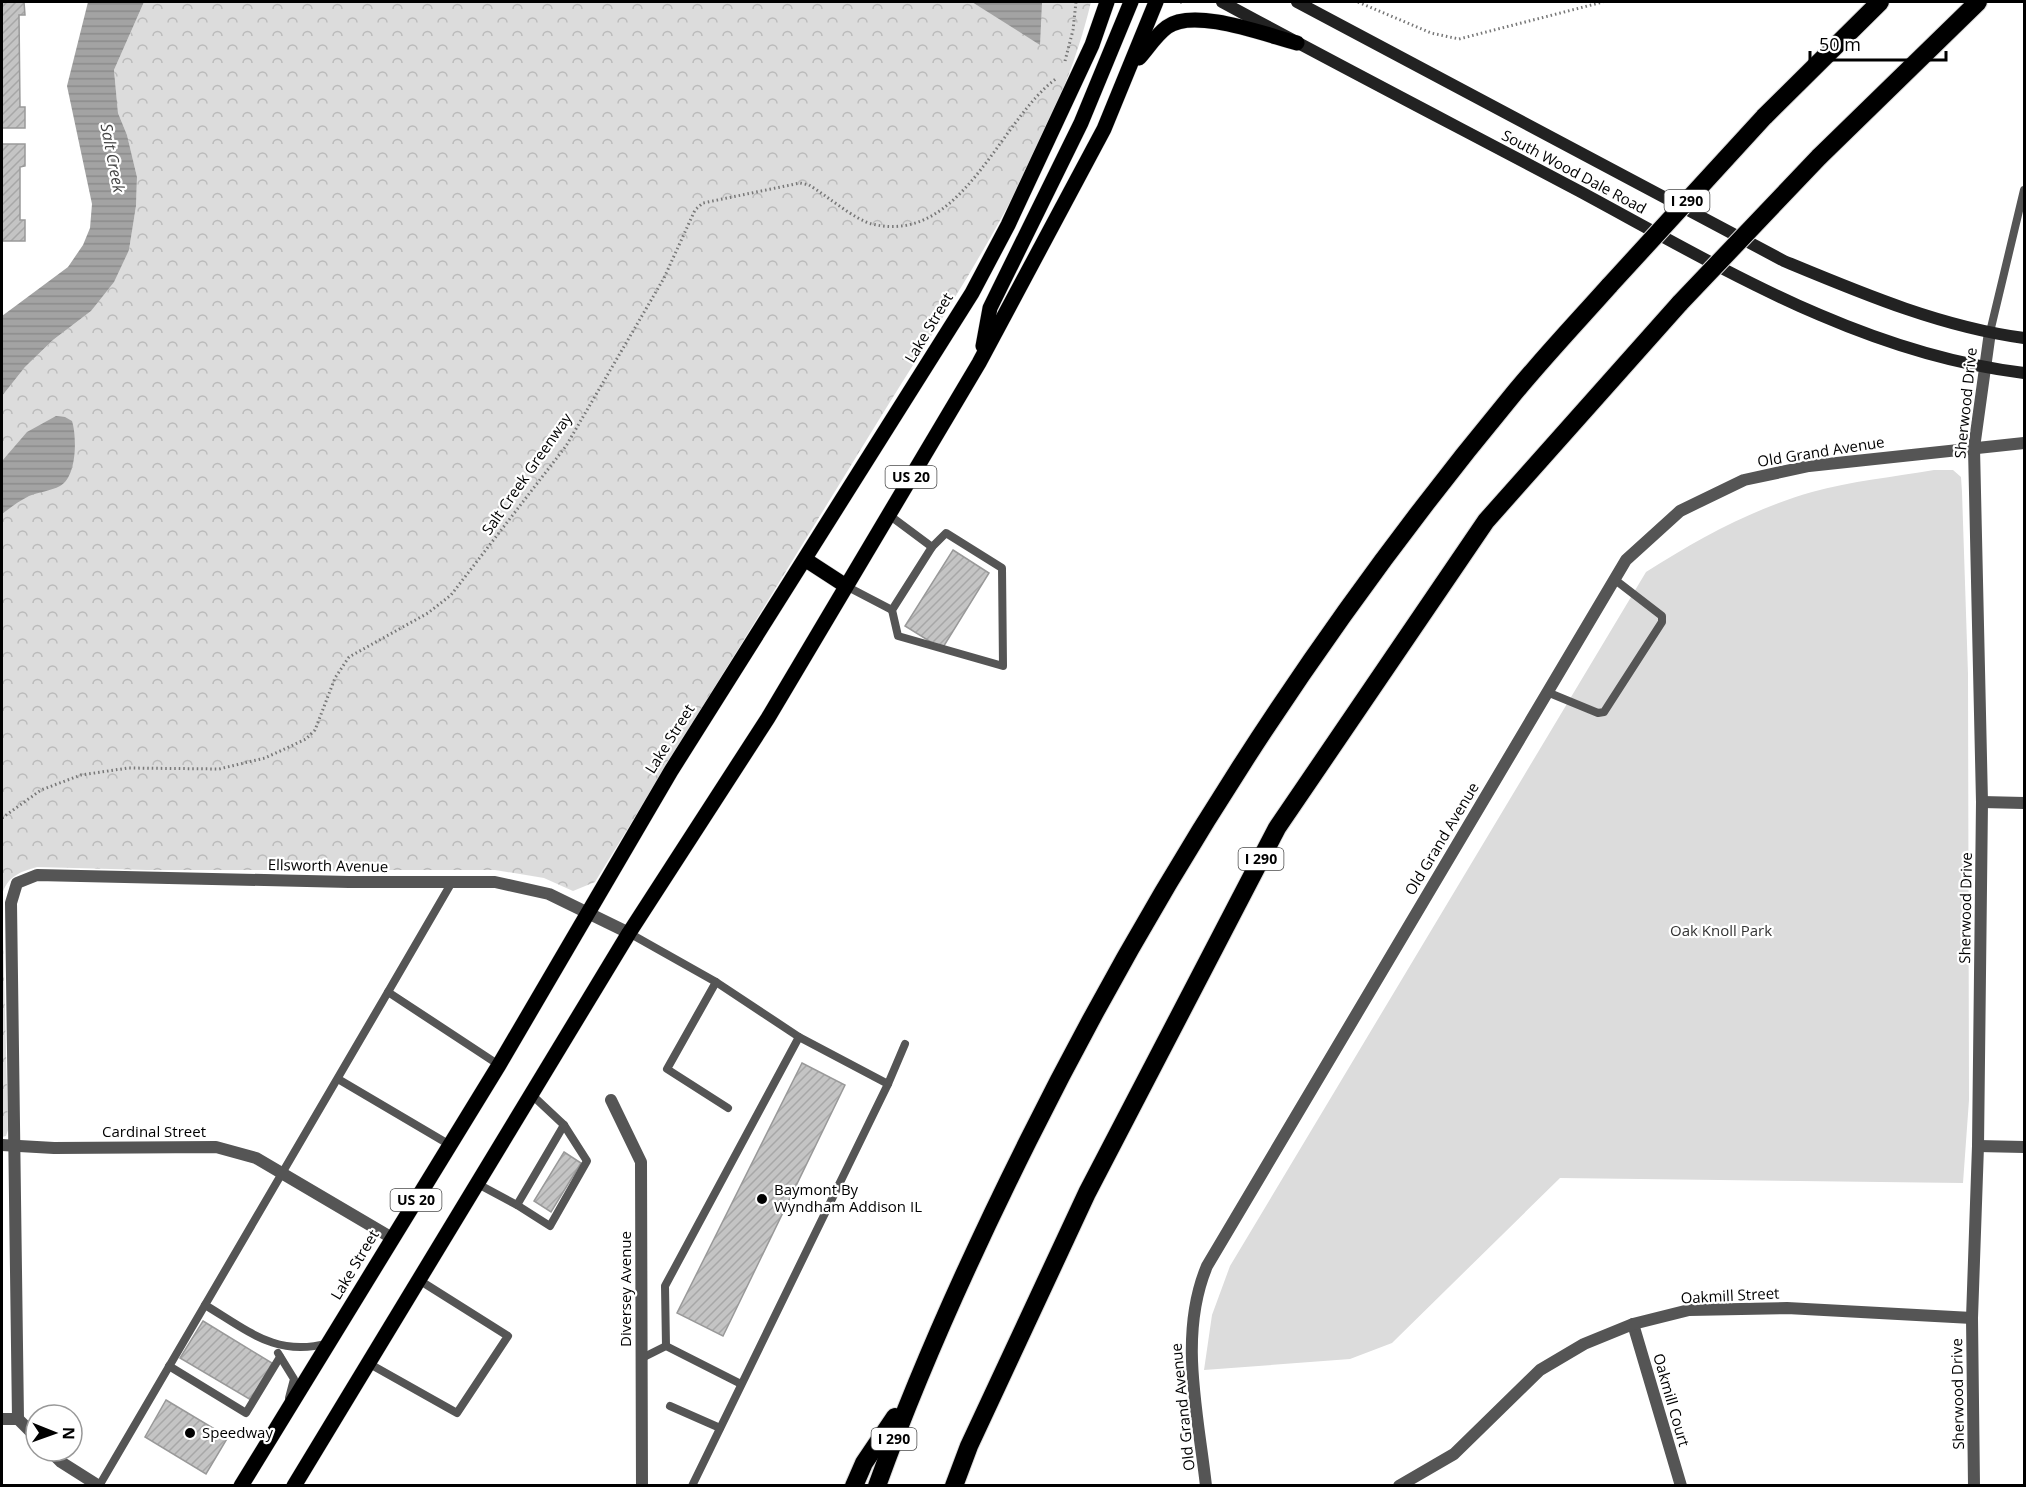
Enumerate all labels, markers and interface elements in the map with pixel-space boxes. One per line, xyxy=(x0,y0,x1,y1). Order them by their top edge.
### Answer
scale bar xyxy=(1810,24,1946,62)
text: 50 m xyxy=(1819,32,1861,56)
water label: Salt Creek xyxy=(96,122,131,196)
street label: South Wood Dale Road xyxy=(1499,124,1650,218)
road number: I 290 xyxy=(1664,190,1710,212)
street label: Lake Street xyxy=(899,289,957,366)
street label: Sherwood Drive xyxy=(1949,346,1981,459)
street label: Salt Creek Greenway xyxy=(477,408,576,538)
street label: Old Grand Avenue xyxy=(1756,431,1886,471)
road number: US 20 xyxy=(886,466,936,488)
street label: Lake Street xyxy=(640,700,698,777)
street label: Old Grand Avenue xyxy=(1400,778,1483,899)
road number: I 290 xyxy=(1238,848,1284,870)
street label: Sherwood Drive xyxy=(1954,852,1976,964)
street label: Ellsworth Avenue xyxy=(268,854,388,876)
park label: Oak Knoll Park xyxy=(1670,920,1772,940)
street label: Cardinal Street xyxy=(102,1121,206,1141)
place label: Baymont By Wyndham Addison IL xyxy=(774,1179,922,1216)
road number: US 20 xyxy=(390,1189,442,1211)
marker: Baymont By Wyndham Addison IL xyxy=(755,1192,769,1206)
street label: Lake Street xyxy=(325,1226,383,1303)
street label: Diversey Avenue xyxy=(615,1231,635,1347)
street label: Oakmill Street xyxy=(1680,1282,1780,1308)
street label: Sherwood Drive xyxy=(1946,1338,1968,1450)
street label: Old Grand Avenue xyxy=(1165,1342,1199,1472)
street label: Oakmill Court xyxy=(1649,1351,1695,1449)
north arrow xyxy=(24,1403,84,1463)
place label: Speedway xyxy=(202,1422,273,1442)
marker: Speedway xyxy=(183,1426,197,1440)
text: N xyxy=(58,1427,80,1440)
road number: I 290 xyxy=(872,1428,916,1450)

